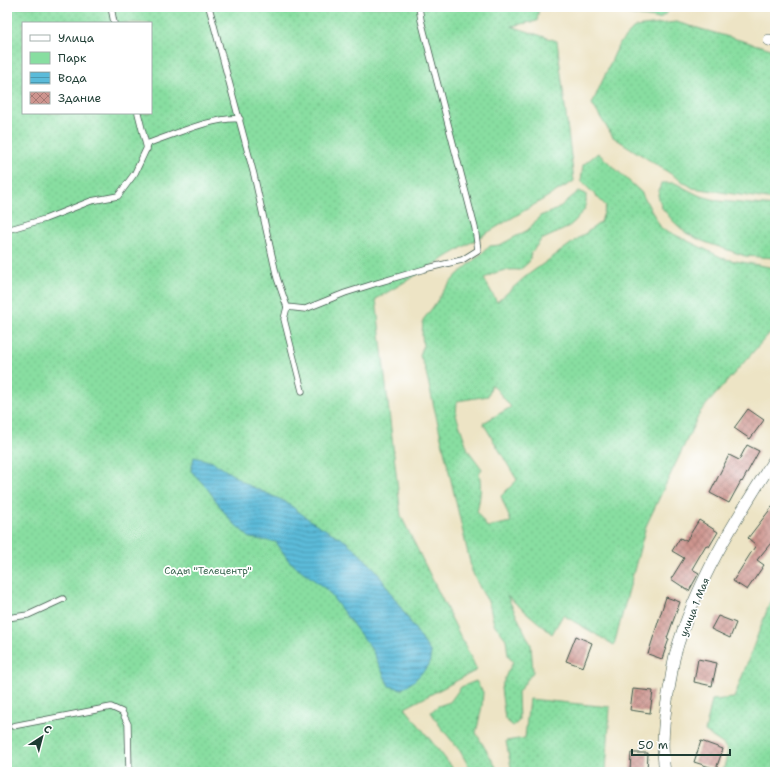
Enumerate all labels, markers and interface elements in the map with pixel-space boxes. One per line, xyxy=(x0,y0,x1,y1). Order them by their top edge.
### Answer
legend xyxy=(22,22,152,114)
text: Улица xyxy=(58,30,95,46)
text: Парк xyxy=(58,50,87,66)
text: Вода xyxy=(58,70,87,86)
text: Здание xyxy=(58,90,102,106)
park label: Сады "Телецентр" xyxy=(164,564,252,577)
street label: улица 1 Мая xyxy=(677,576,712,639)
north arrow xyxy=(22,717,62,757)
text: С xyxy=(40,721,55,738)
scale bar xyxy=(632,731,730,757)
text: 50 m xyxy=(638,737,668,753)

